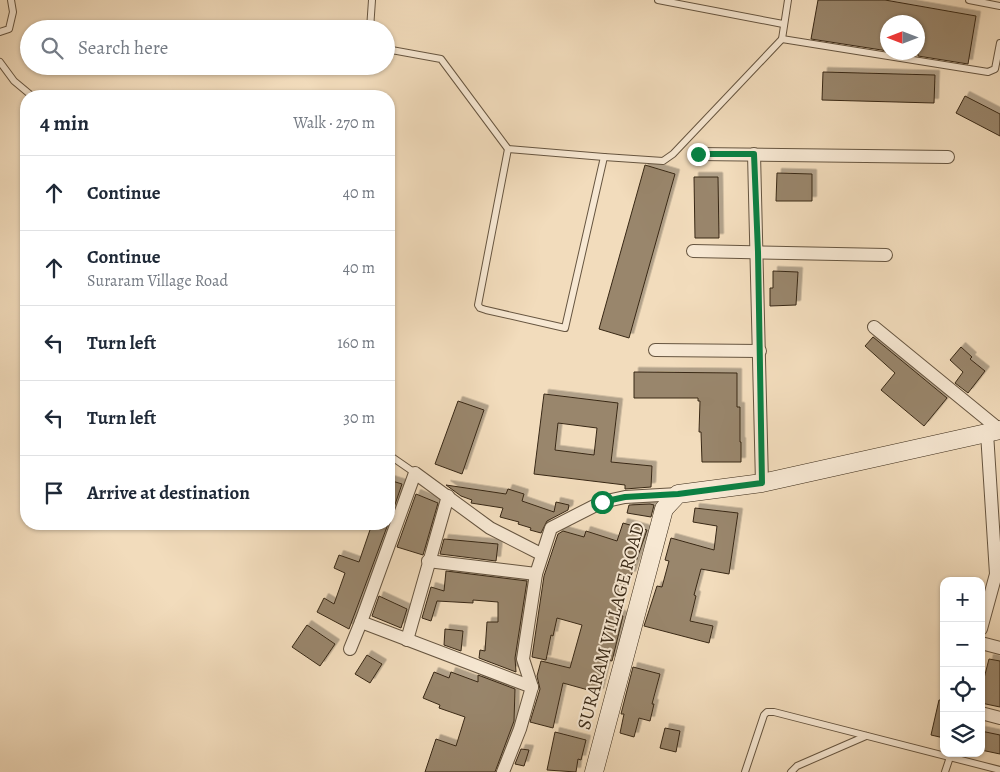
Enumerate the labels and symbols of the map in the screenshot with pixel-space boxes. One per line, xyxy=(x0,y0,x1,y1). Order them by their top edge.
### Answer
north arrow xyxy=(880,15,925,60)
route end xyxy=(687,143,710,166)
route start xyxy=(591,491,614,514)
street label: SURARAM VILLAGE ROAD xyxy=(571,520,651,732)

